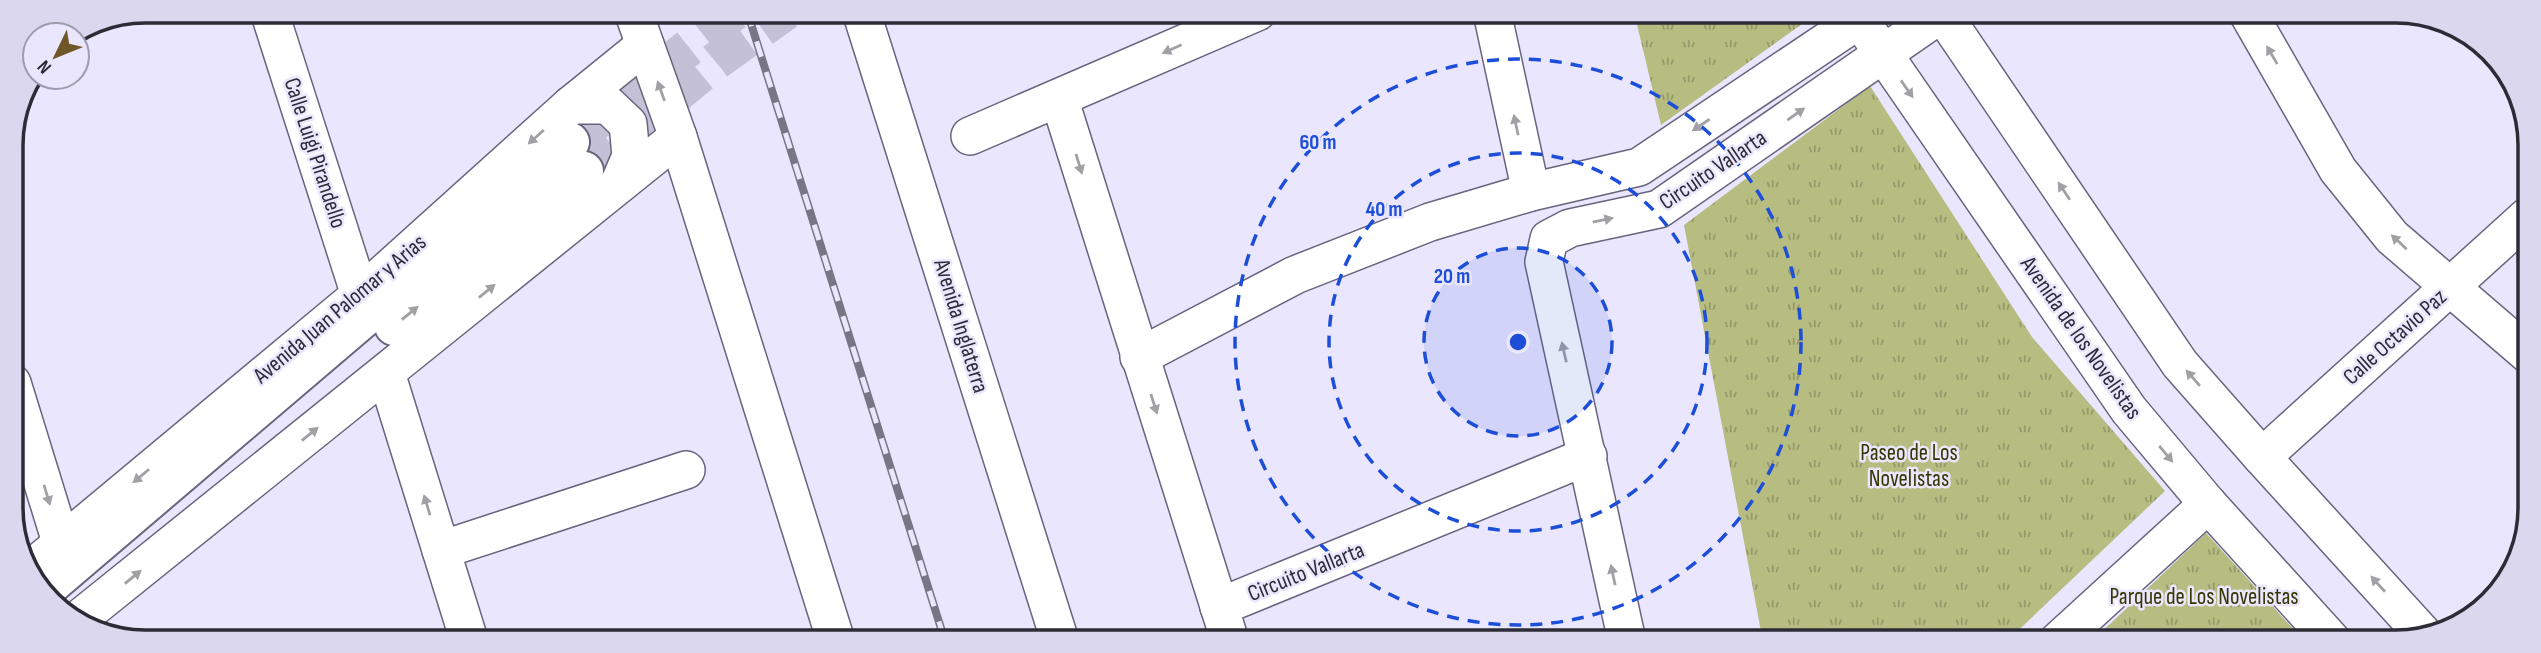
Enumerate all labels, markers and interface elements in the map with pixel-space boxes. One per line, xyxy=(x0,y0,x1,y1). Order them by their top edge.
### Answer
north arrow xyxy=(21,21,91,91)
one-way arrow xyxy=(1162,43,1182,55)
one-way arrow xyxy=(2265,45,2278,64)
text: N xyxy=(33,55,57,78)
street label: Calle Luigi Pirandello xyxy=(278,74,352,232)
one-way arrow xyxy=(1900,80,1914,98)
one-way arrow xyxy=(655,81,666,102)
one-way arrow xyxy=(1787,107,1805,121)
one-way arrow xyxy=(1511,114,1522,136)
one-way arrow xyxy=(1692,118,1710,132)
street label: Circuito Vallarta xyxy=(1654,124,1772,216)
one-way arrow xyxy=(528,128,545,144)
text: 60 m xyxy=(1299,130,1337,155)
one-way arrow xyxy=(1075,153,1085,174)
one-way arrow xyxy=(2058,182,2071,201)
text: 40 m xyxy=(1366,197,1402,222)
one-way arrow xyxy=(1592,215,1614,226)
street label: Avenida Juan Palomar y Arias xyxy=(247,228,432,390)
one-way arrow xyxy=(2390,234,2408,250)
street label: Avenida de los Novelistas xyxy=(2014,250,2148,425)
street label: Avenida Inglaterra xyxy=(927,255,995,396)
text: 20 m xyxy=(1434,264,1470,289)
street label: Calle Octavio Paz xyxy=(2337,283,2453,391)
one-way arrow xyxy=(478,284,495,299)
one-way arrow xyxy=(400,305,418,320)
centre of rings xyxy=(1506,330,1530,354)
one-way arrow xyxy=(1558,341,1569,363)
one-way arrow xyxy=(2186,370,2201,387)
one-way arrow xyxy=(1150,394,1160,415)
one-way arrow xyxy=(301,427,318,442)
park label: Paseo de Los Novelistas xyxy=(1860,439,1958,493)
one-way arrow xyxy=(2158,446,2173,463)
one-way arrow xyxy=(132,468,149,483)
one-way arrow xyxy=(42,485,53,506)
one-way arrow xyxy=(421,494,431,515)
street label: Circuito Vallarta xyxy=(1244,536,1368,608)
one-way arrow xyxy=(1607,564,1618,586)
one-way arrow xyxy=(123,569,141,584)
one-way arrow xyxy=(2370,575,2386,593)
park label: Parque de Los Novelistas xyxy=(2109,583,2299,611)

